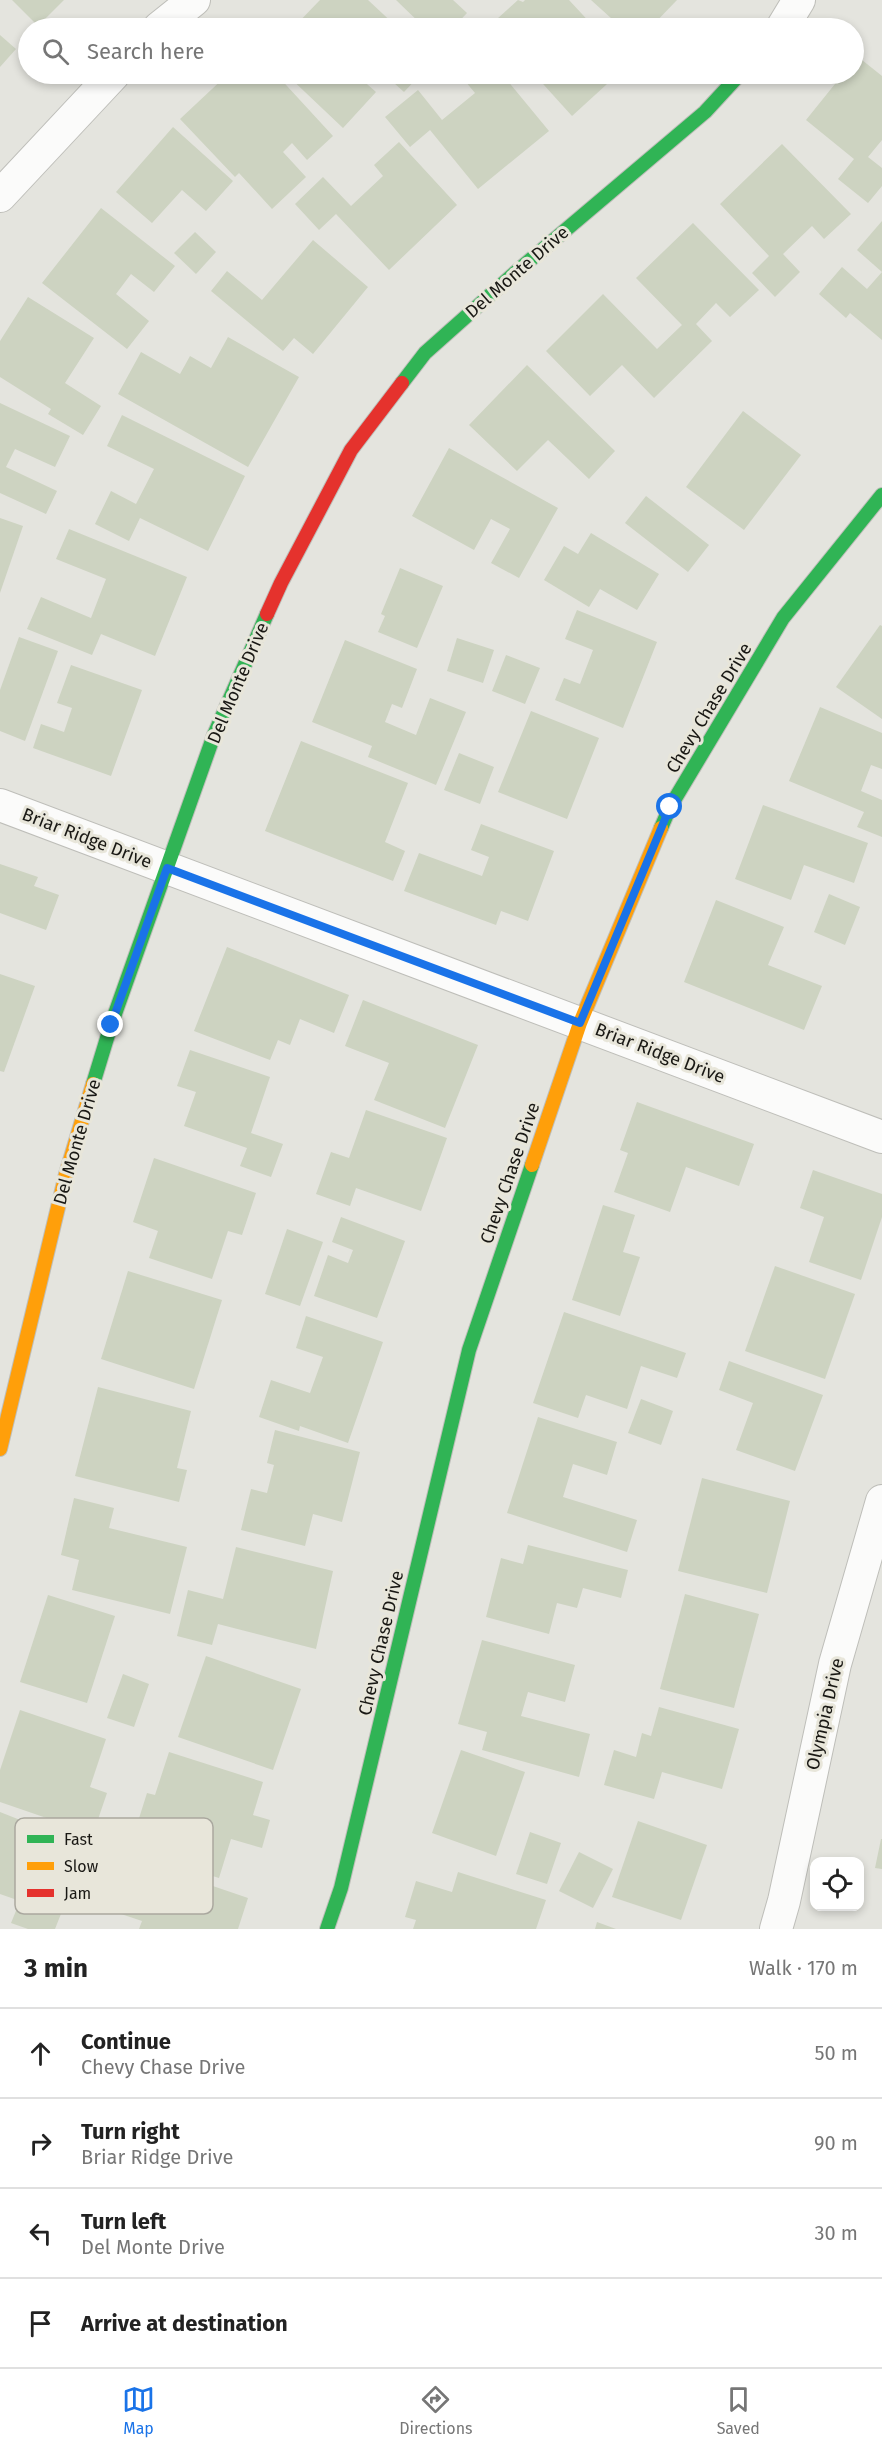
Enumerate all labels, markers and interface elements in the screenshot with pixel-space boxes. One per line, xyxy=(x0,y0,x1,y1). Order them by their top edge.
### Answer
search box xyxy=(18,18,864,84)
icon: search xyxy=(39,35,72,68)
text: Search here xyxy=(87,38,205,65)
street label: Del Monte Drive xyxy=(461,221,573,323)
street label: Del Monte Drive xyxy=(203,619,273,747)
street label: Chevy Chase Drive xyxy=(661,639,757,777)
route start xyxy=(656,793,682,819)
street label: Briar Ridge Drive xyxy=(19,803,155,873)
route end xyxy=(97,1011,123,1037)
street label: Briar Ridge Drive xyxy=(592,1018,728,1088)
street label: Del Monte Drive xyxy=(49,1077,105,1207)
street label: Chevy Chase Drive xyxy=(476,1099,544,1247)
street label: Chevy Chase Drive xyxy=(354,1568,408,1718)
street label: Olympia Drive xyxy=(801,1656,849,1772)
legend xyxy=(15,1818,213,1914)
text: Fast xyxy=(64,1830,93,1849)
text: Slow xyxy=(64,1857,99,1876)
map controls xyxy=(810,1857,864,1911)
button: locate xyxy=(810,1857,864,1911)
text: Jam xyxy=(64,1884,91,1903)
text: 3 min xyxy=(24,1953,88,1984)
text: Walk · 170 m xyxy=(749,1956,858,1980)
text: Continue xyxy=(81,2028,171,2055)
icon: ahead xyxy=(24,2037,57,2070)
text: 50 m xyxy=(814,2041,858,2065)
text: Chevy Chase Drive xyxy=(81,2055,245,2079)
text: Turn right xyxy=(81,2118,180,2145)
icon: right xyxy=(24,2127,57,2160)
text: 90 m xyxy=(814,2131,858,2155)
text: Briar Ridge Drive xyxy=(81,2145,233,2169)
text: Turn left xyxy=(81,2208,166,2235)
icon: left xyxy=(24,2217,57,2250)
text: 30 m xyxy=(814,2221,858,2245)
text: Del Monte Drive xyxy=(81,2235,225,2259)
icon: arrive xyxy=(24,2307,57,2340)
text: Arrive at destination xyxy=(81,2310,288,2337)
tab: Map xyxy=(122,2383,155,2438)
tab: Directions xyxy=(399,2383,473,2438)
tab: Saved xyxy=(717,2383,760,2438)

